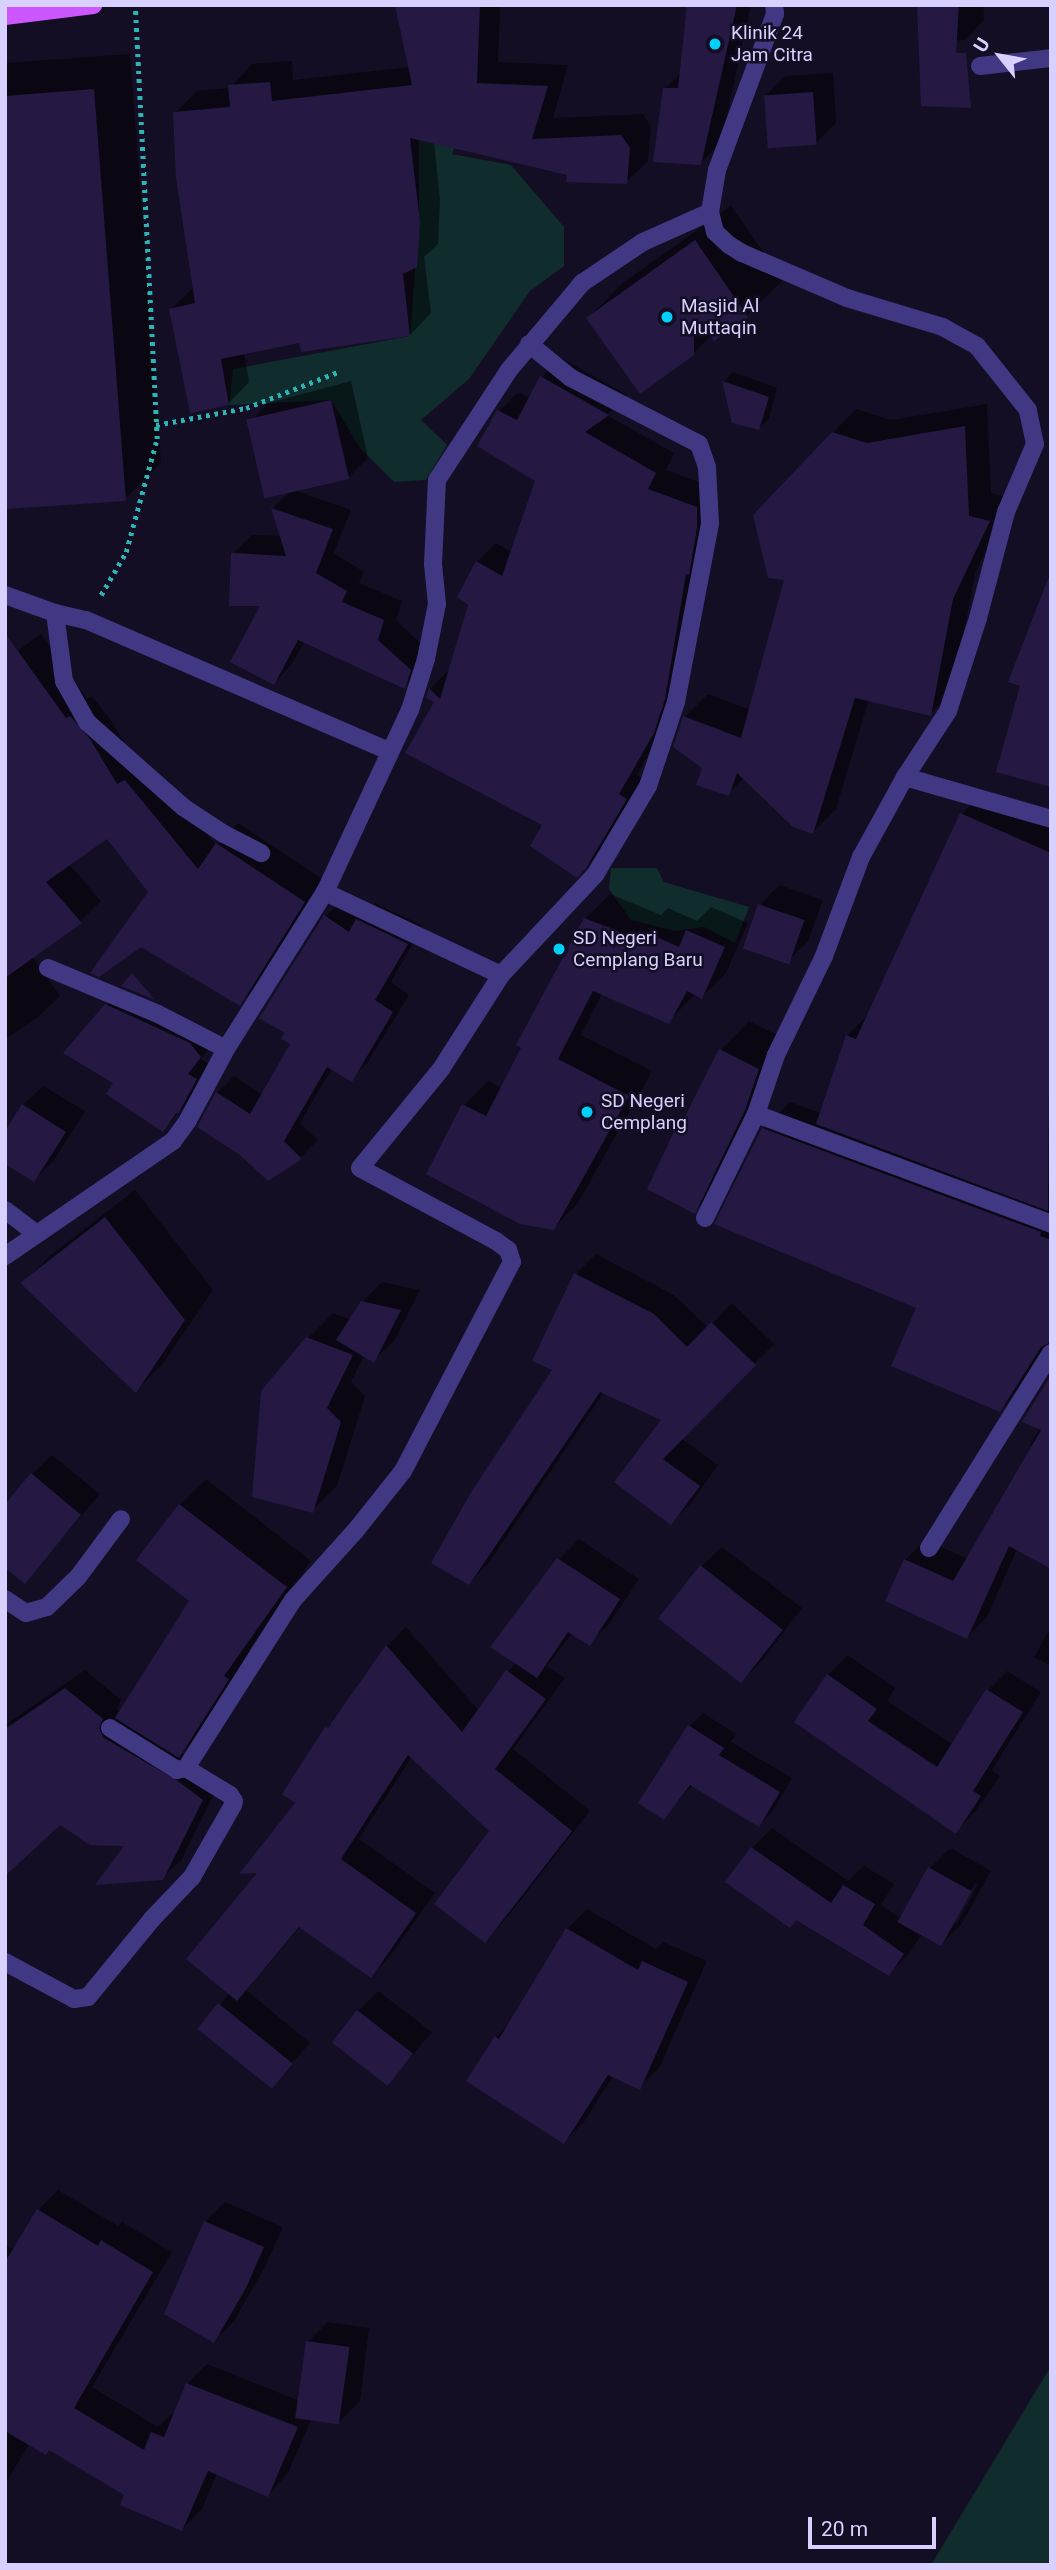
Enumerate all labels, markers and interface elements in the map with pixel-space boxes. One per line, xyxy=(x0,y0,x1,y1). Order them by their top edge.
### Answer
north arrow xyxy=(965,21,1035,91)
place label: Klinik 24 Jam Citra xyxy=(731,22,813,66)
marker: Klinik 24 Jam Citra xyxy=(705,34,725,54)
text: U xyxy=(968,34,995,56)
place label: Masjid Al Muttaqin xyxy=(681,295,759,339)
marker: Masjid Al Muttaqin xyxy=(659,309,675,325)
place label: SD Negeri Cemplang Baru xyxy=(573,927,703,971)
marker: SD Negeri Cemplang Baru xyxy=(551,941,567,957)
place label: SD Negeri Cemplang xyxy=(601,1090,687,1134)
marker: SD Negeri Cemplang xyxy=(579,1104,595,1120)
scale bar xyxy=(811,2504,939,2548)
text: 20 m xyxy=(821,2517,868,2541)

